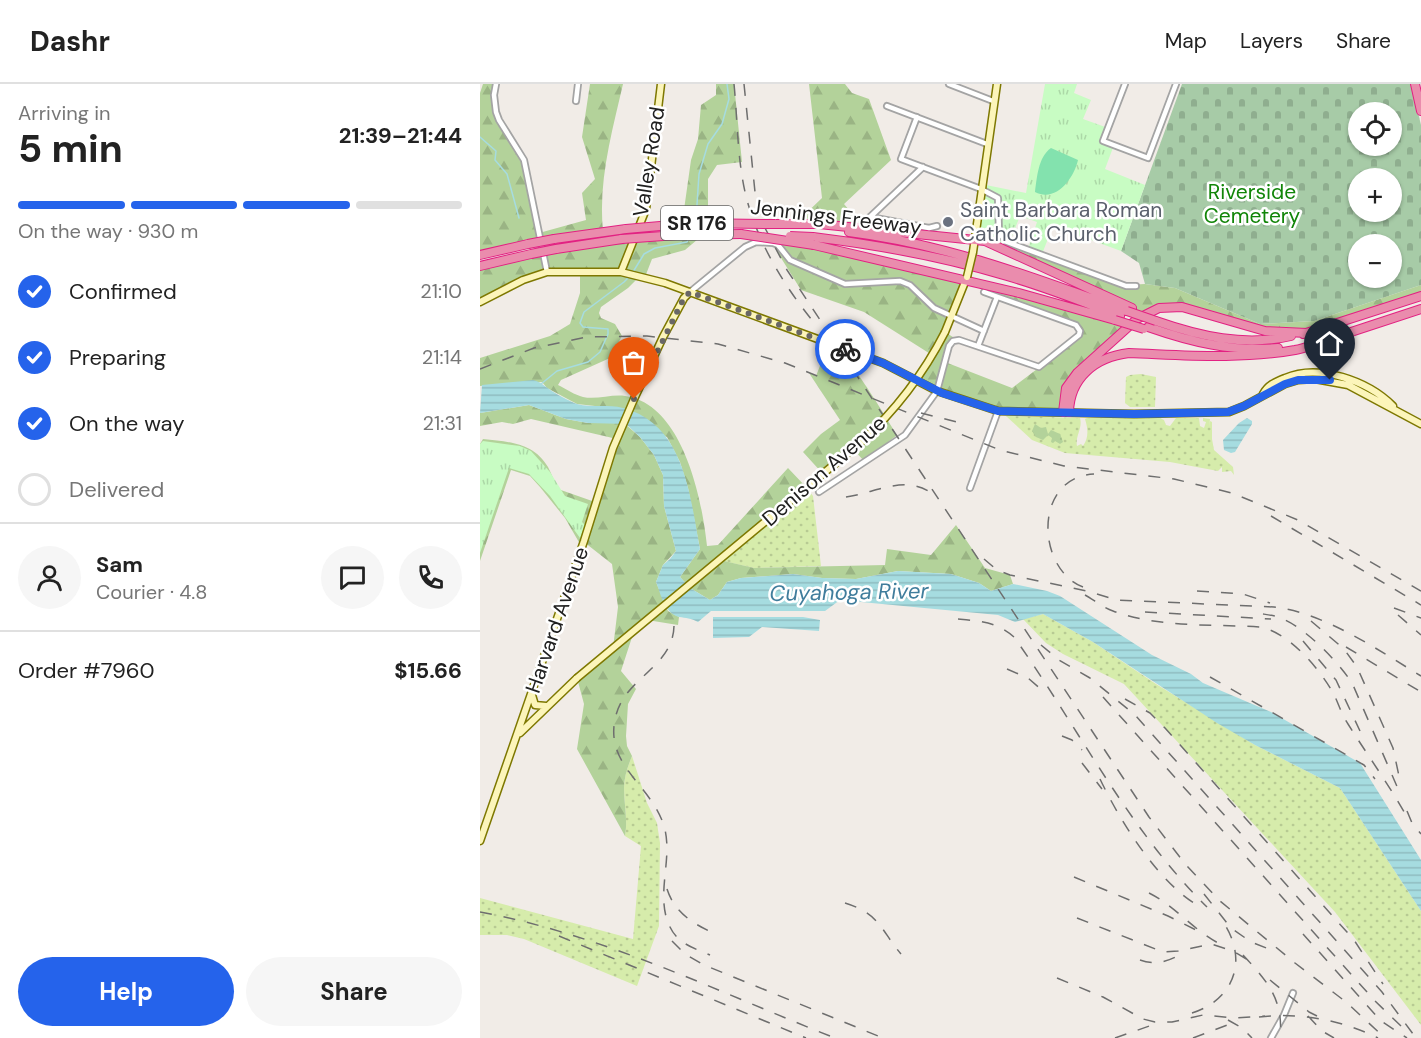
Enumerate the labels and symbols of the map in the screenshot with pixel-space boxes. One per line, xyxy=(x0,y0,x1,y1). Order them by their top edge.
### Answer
street label: Valley Road xyxy=(626,105,672,219)
park label: Riverside Cemetery xyxy=(1204,178,1301,230)
street label: Jennings Freeway xyxy=(749,193,923,241)
place label: Saint Barbara Roman Catholic Church xyxy=(960,196,1162,248)
road number: SR 176 xyxy=(661,206,733,240)
marker: Saint Barbara Roman Catholic Church xyxy=(941,215,955,229)
pin xyxy=(1304,318,1355,380)
courier xyxy=(815,319,875,379)
pin xyxy=(608,337,659,399)
street label: Denison Avenue xyxy=(756,409,892,533)
street label: Harvard Avenue xyxy=(519,543,595,697)
water label: Cuyahoga River xyxy=(769,576,930,608)

